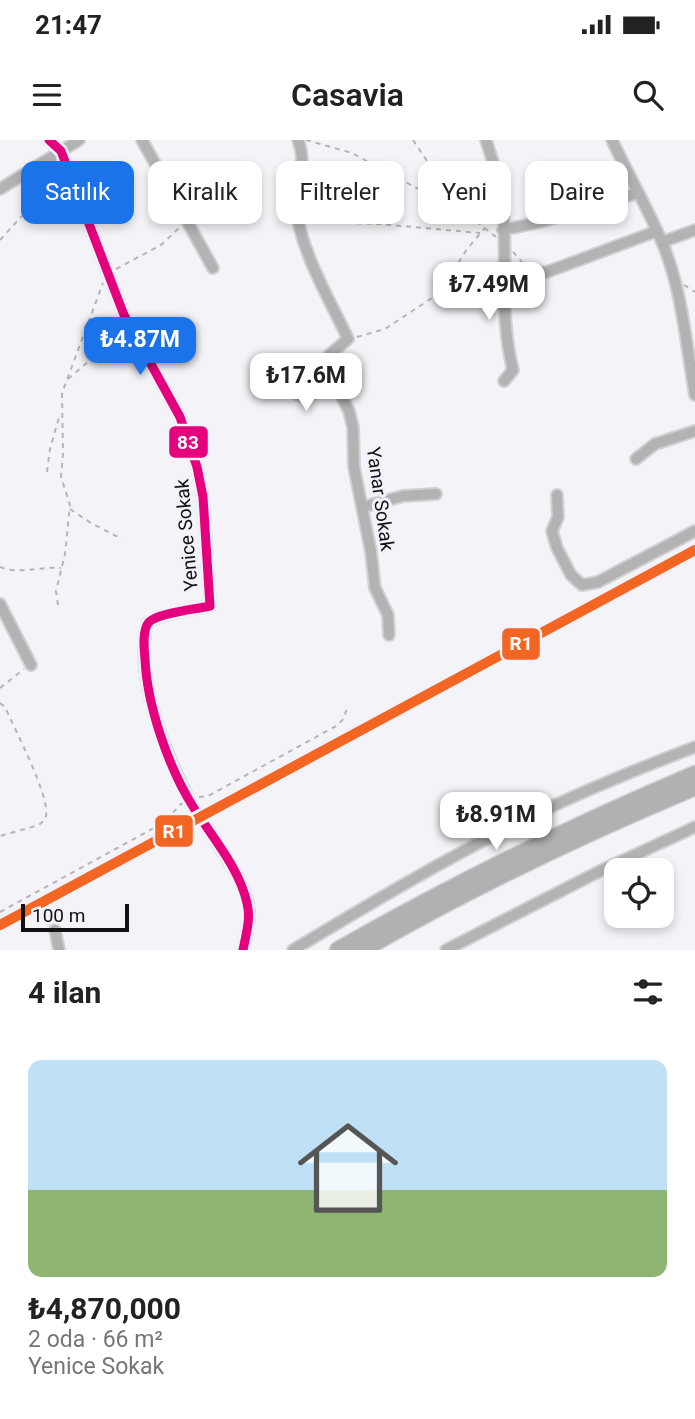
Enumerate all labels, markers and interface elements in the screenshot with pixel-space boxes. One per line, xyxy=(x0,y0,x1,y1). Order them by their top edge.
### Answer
text: 21:47 xyxy=(35,10,102,40)
icon: menu xyxy=(28,76,66,114)
text: Casavia xyxy=(291,76,404,114)
icon: search xyxy=(629,76,667,114)
chip: Satılık xyxy=(21,161,134,224)
chip: Kiralık xyxy=(148,161,262,224)
chip: Filtreler xyxy=(276,161,404,224)
chip: Yeni xyxy=(418,161,511,224)
chip: Daire xyxy=(525,161,628,224)
pin: ₺7.49M xyxy=(432,262,546,322)
text: ₺7.49M xyxy=(449,271,529,298)
pin: ₺4.87M xyxy=(83,317,197,377)
text: ₺4.87M xyxy=(100,326,180,353)
pin: ₺17.6M xyxy=(249,354,363,413)
text: ₺17.6M xyxy=(266,362,346,389)
line badge: 83 xyxy=(168,425,209,459)
text: 83 xyxy=(177,431,199,454)
street label: Yanar Sokak xyxy=(362,446,399,553)
street label: Yenice Sokak xyxy=(170,478,203,592)
line badge: R1 xyxy=(501,627,541,661)
text: R1 xyxy=(509,632,533,655)
pin: ₺8.91M xyxy=(439,792,553,852)
text: ₺8.91M xyxy=(456,801,536,828)
line badge: R1 xyxy=(154,814,194,848)
text: R1 xyxy=(162,820,186,843)
map controls xyxy=(604,858,674,928)
button: locate xyxy=(604,858,674,928)
scale bar xyxy=(21,901,130,933)
text: 100 m xyxy=(32,904,85,927)
icon: filters xyxy=(629,973,667,1011)
text: 4 ilan xyxy=(28,975,101,1010)
icon: home xyxy=(285,1105,411,1231)
text: ₺4,870,000 xyxy=(28,1291,181,1326)
text: 2 oda · 66 m² xyxy=(28,1326,163,1353)
text: Yenice Sokak xyxy=(28,1353,164,1380)

